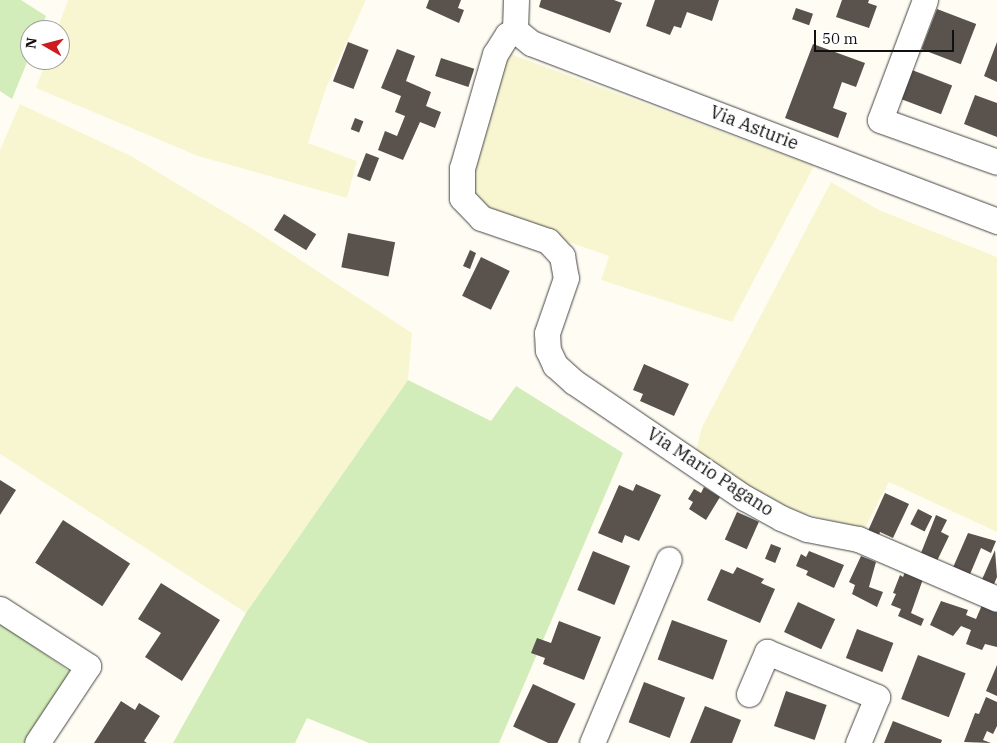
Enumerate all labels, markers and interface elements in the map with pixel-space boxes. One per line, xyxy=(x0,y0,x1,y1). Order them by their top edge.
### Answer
north arrow xyxy=(20,20,70,70)
scale bar xyxy=(817,20,957,52)
text: 50 m xyxy=(822,29,858,48)
text: N xyxy=(21,36,41,50)
street label: Via Asturie xyxy=(707,101,801,155)
street label: Via Mario Pagano xyxy=(643,423,777,521)

